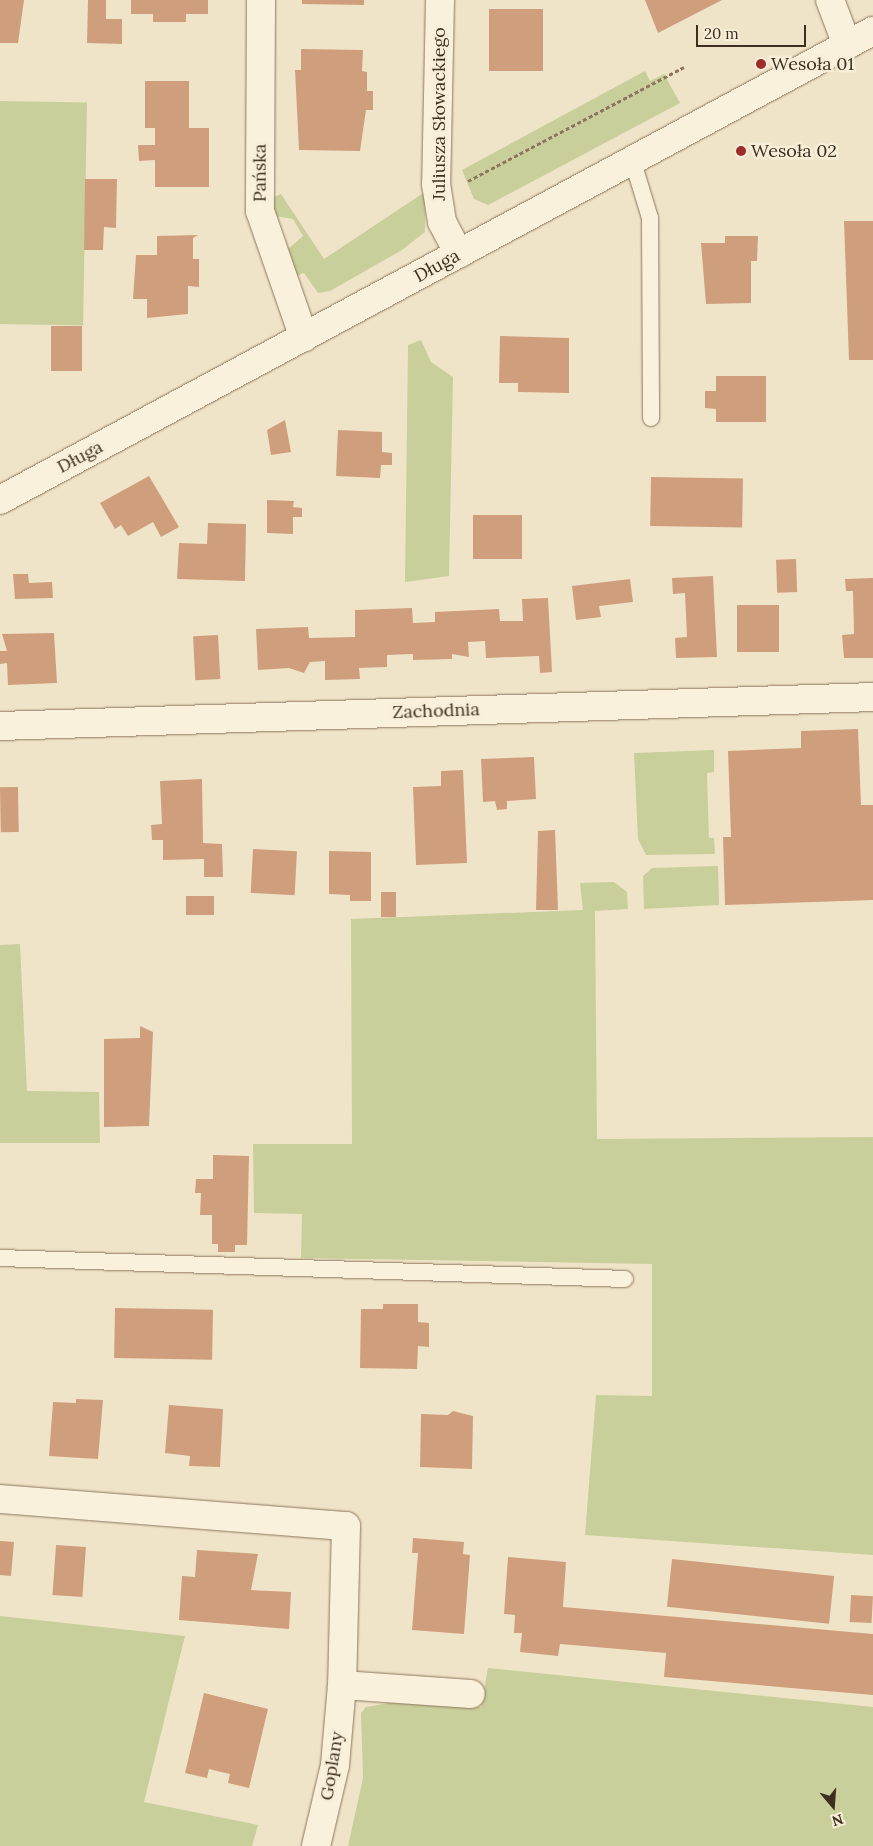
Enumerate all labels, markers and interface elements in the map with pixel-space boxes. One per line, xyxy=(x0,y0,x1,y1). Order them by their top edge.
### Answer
scale bar xyxy=(698,15,808,47)
text: 20 m xyxy=(704,24,739,43)
street label: Juliusza Słowackiego xyxy=(428,27,450,201)
place label: Wesoła 01 xyxy=(771,53,854,75)
marker: Wesoła 01 xyxy=(755,58,767,70)
place label: Wesoła 02 xyxy=(751,140,837,162)
street label: Pańska xyxy=(249,144,271,202)
marker: Wesoła 02 xyxy=(735,145,747,157)
street label: Długa xyxy=(410,245,464,287)
street label: Długa xyxy=(53,436,107,478)
street label: Zachodnia xyxy=(392,699,480,723)
street label: Goplany xyxy=(316,1730,348,1802)
north arrow xyxy=(808,1781,858,1831)
text: N xyxy=(830,1810,846,1830)

